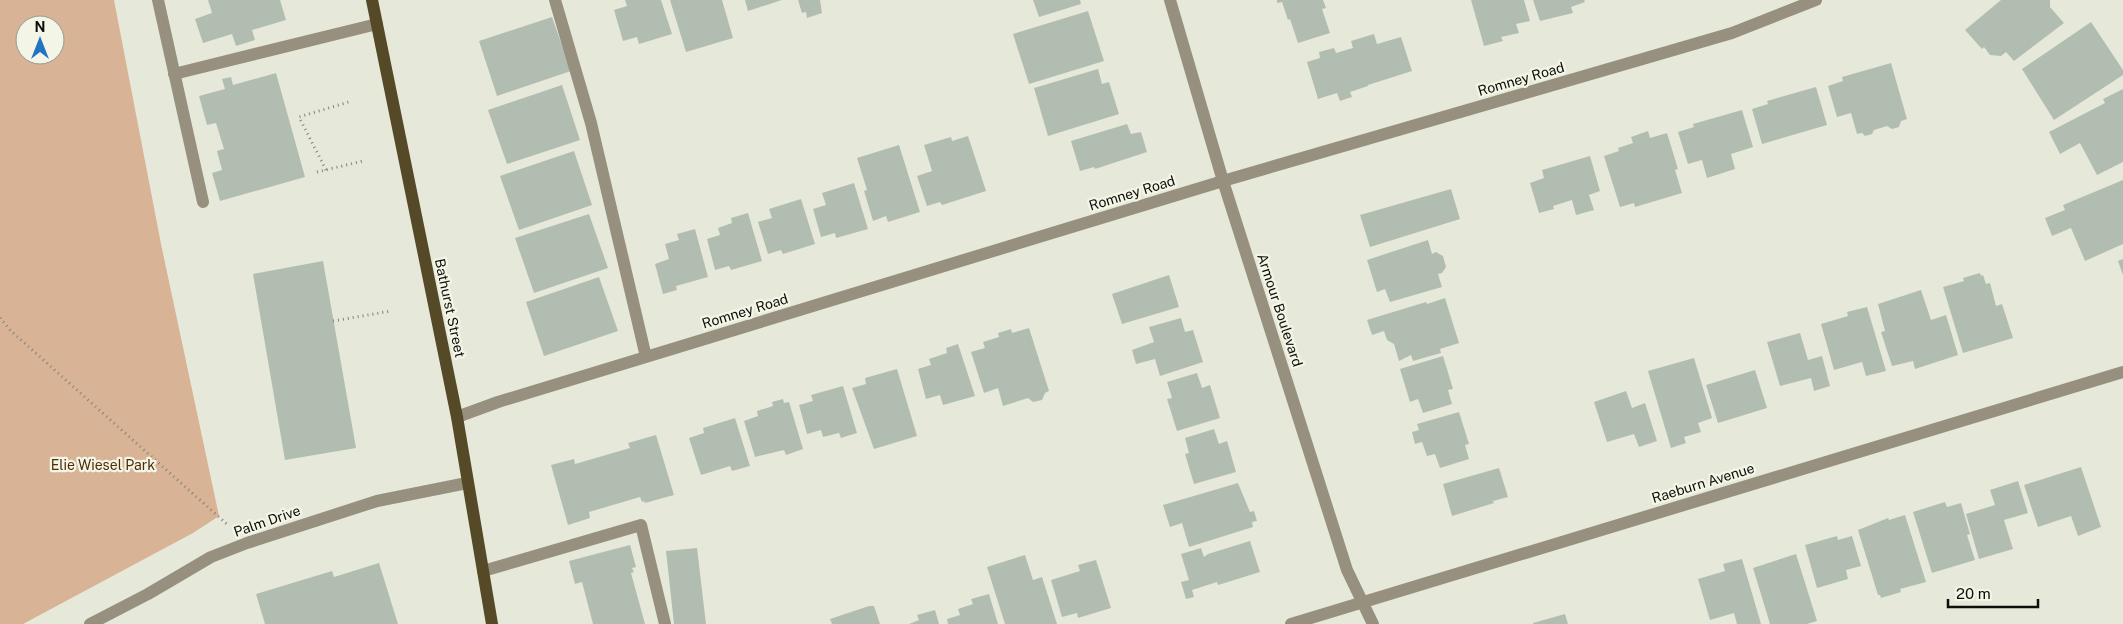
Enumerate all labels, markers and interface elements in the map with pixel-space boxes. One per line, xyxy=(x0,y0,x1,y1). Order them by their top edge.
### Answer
north arrow xyxy=(15,15,65,65)
text: N xyxy=(35,19,45,35)
street label: Romney Road xyxy=(1476,59,1566,99)
street label: Romney Road xyxy=(1087,172,1177,214)
street label: Armour Boulevard xyxy=(1254,251,1306,369)
street label: Bathurst Street xyxy=(432,257,468,359)
street label: Romney Road xyxy=(700,290,790,332)
park label: Elie Wiesel Park xyxy=(51,457,155,473)
street label: Raeburn Avenue xyxy=(1650,460,1756,506)
street label: Palm Drive xyxy=(231,502,303,540)
scale bar xyxy=(1948,576,2038,608)
text: 20 m xyxy=(1956,585,1991,602)

